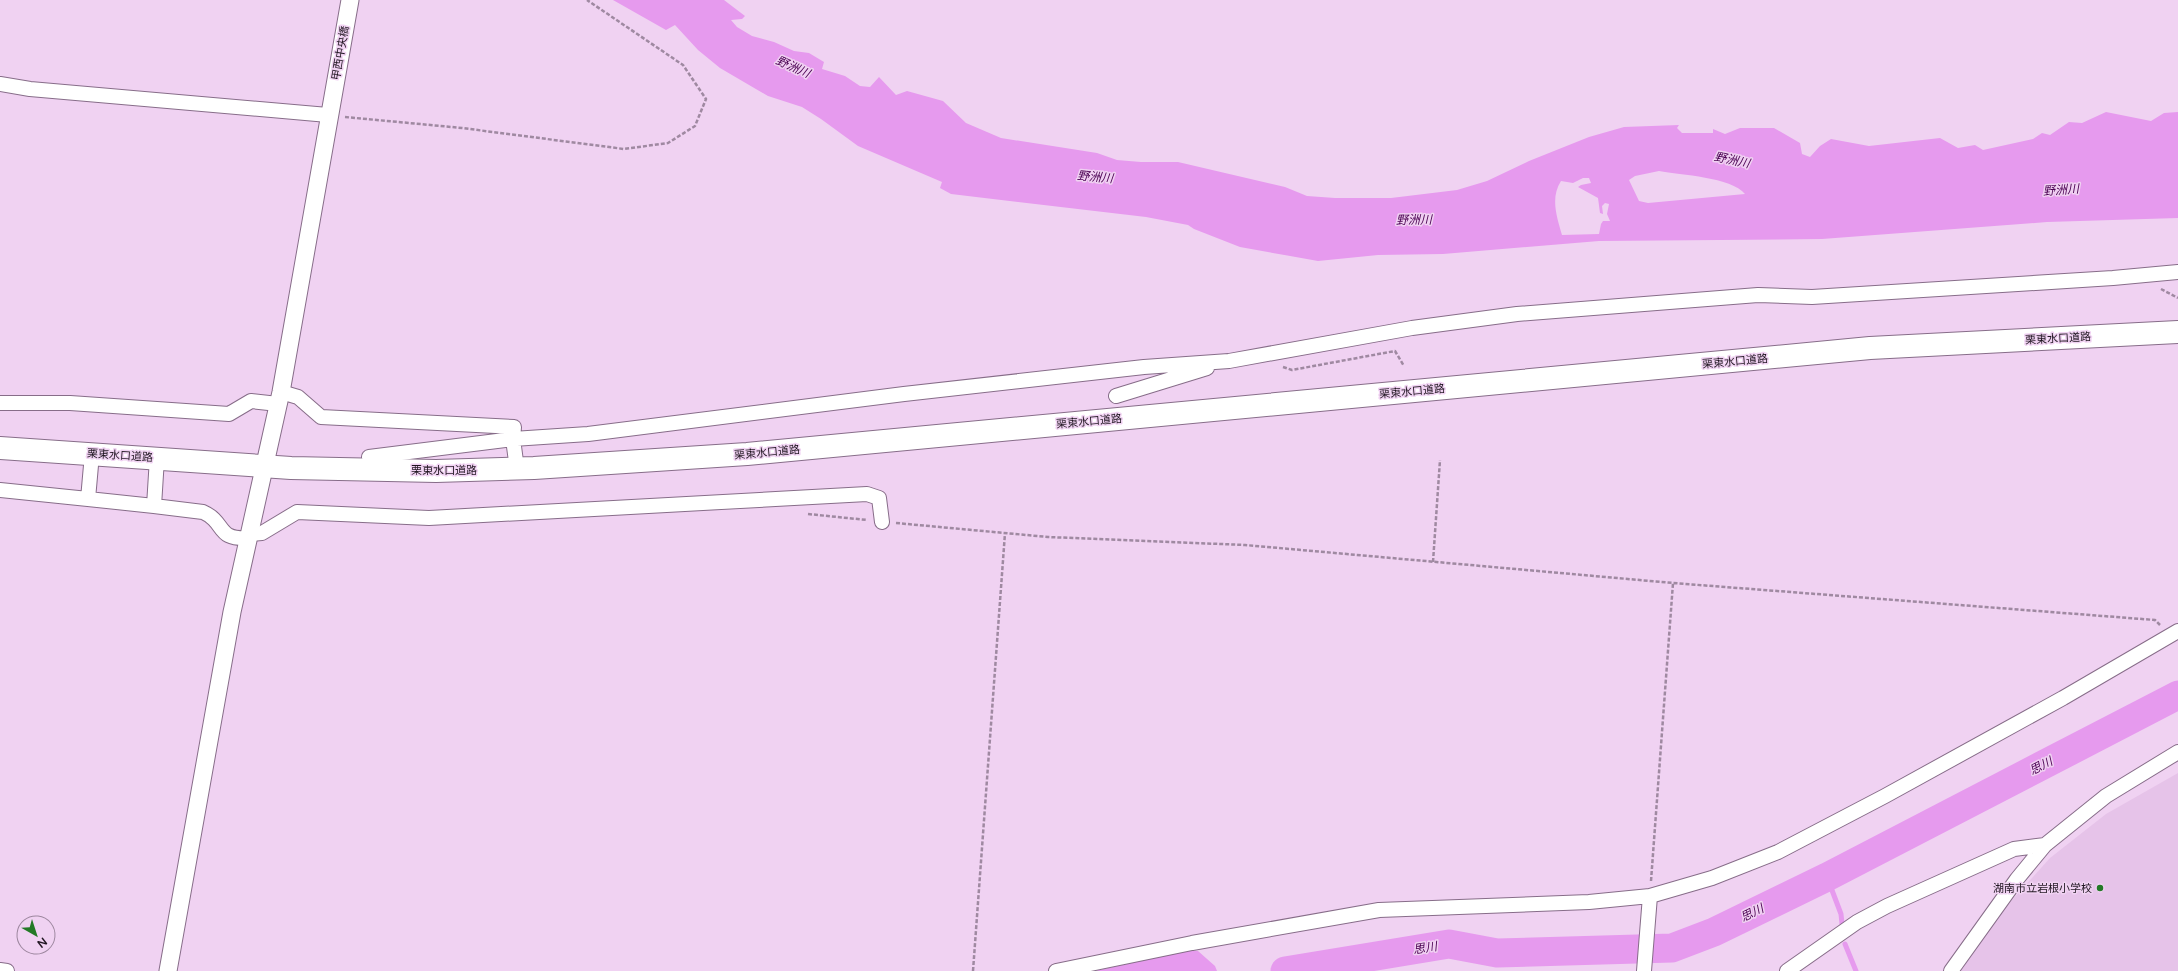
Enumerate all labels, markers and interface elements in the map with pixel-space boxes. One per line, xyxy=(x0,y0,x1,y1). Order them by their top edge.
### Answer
street label: 甲西中央橋 xyxy=(329,25,352,81)
water label: 野洲川 xyxy=(774,53,814,82)
water label: 野洲川 xyxy=(1713,149,1753,171)
water label: 野洲川 xyxy=(1076,168,1116,186)
water label: 野洲川 xyxy=(2043,182,2081,198)
water label: 野洲川 xyxy=(1396,213,1434,227)
street label: 栗東水口道路 xyxy=(2025,330,2091,347)
street label: 栗東水口道路 xyxy=(1702,352,1768,371)
street label: 栗東水口道路 xyxy=(1379,382,1445,401)
street label: 栗東水口道路 xyxy=(1056,412,1122,431)
street label: 栗東水口道路 xyxy=(734,443,800,462)
street label: 栗東水口道路 xyxy=(87,447,153,464)
street label: 栗東水口道路 xyxy=(411,464,477,477)
water label: 思川 xyxy=(2027,753,2057,778)
place label: 湖南市立岩根小学校 xyxy=(1993,882,2092,895)
marker: 湖南市立岩根小学校 xyxy=(2095,883,2105,893)
water label: 思川 xyxy=(1738,901,1768,925)
north arrow xyxy=(16,915,56,955)
text: N xyxy=(34,935,50,950)
water label: 思川 xyxy=(1412,939,1440,957)

